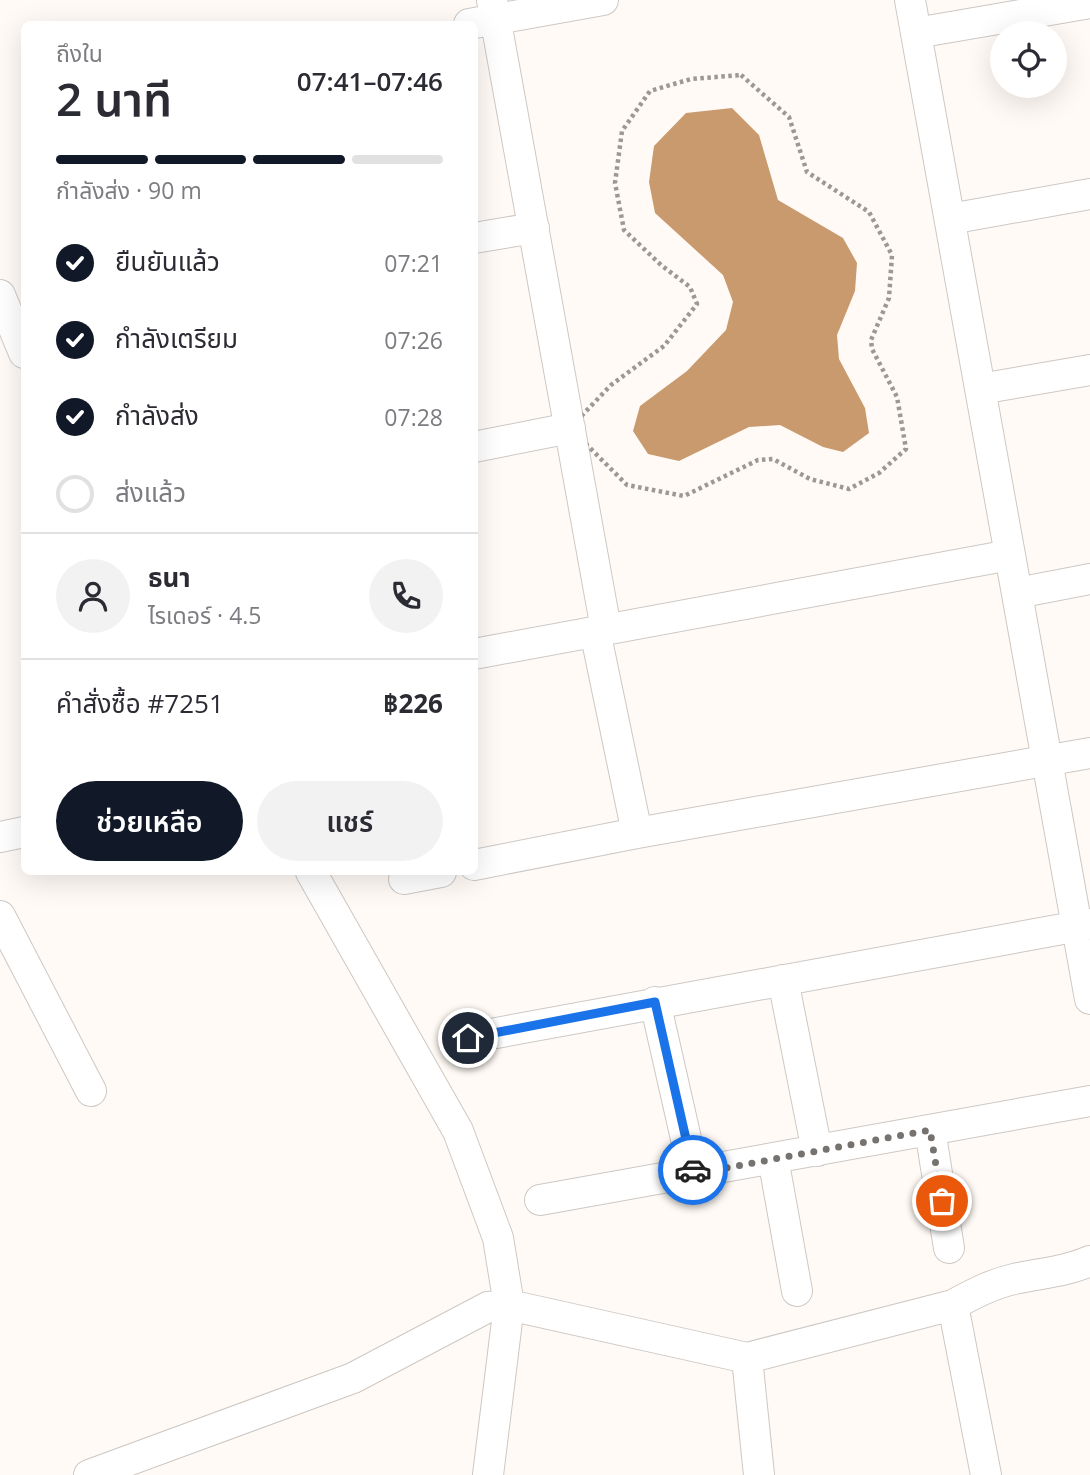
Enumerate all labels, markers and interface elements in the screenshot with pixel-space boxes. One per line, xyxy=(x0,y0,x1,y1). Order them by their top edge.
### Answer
map controls xyxy=(990,21,1067,98)
button: locate xyxy=(990,21,1067,98)
text: ถึงใน xyxy=(56,37,103,69)
text: 07:41–07:46 xyxy=(297,63,443,99)
text: 2 นาที xyxy=(56,67,172,129)
text: กำลังส่ง · 90 m xyxy=(56,174,202,206)
text: ยืนยันแล้ว xyxy=(115,243,220,279)
icon: check xyxy=(56,244,94,282)
text: 07:21 xyxy=(384,247,443,279)
text: กำลังเตรียม xyxy=(115,320,238,356)
icon: check xyxy=(56,321,94,359)
text: 07:26 xyxy=(384,324,443,356)
text: กำลังส่ง xyxy=(115,397,199,433)
icon: check xyxy=(56,398,94,436)
text: 07:28 xyxy=(384,401,443,433)
text: ส่งแล้ว xyxy=(115,474,186,510)
button: person xyxy=(56,559,130,633)
text: ธนา xyxy=(148,559,191,595)
button: phone xyxy=(369,559,443,633)
text: ไรเดอร์ · 4.5 xyxy=(148,599,261,631)
text: คำสั่งซื้อ #7251 xyxy=(56,685,224,721)
text: ฿226 xyxy=(383,685,443,721)
button: ช่วยเหลือ xyxy=(56,781,243,861)
button: แชร์ xyxy=(257,781,443,861)
pin xyxy=(438,1008,498,1068)
icon: home xyxy=(449,1019,487,1057)
courier xyxy=(658,1135,728,1205)
icon: car xyxy=(674,1151,712,1189)
pin xyxy=(912,1171,972,1231)
icon: bag xyxy=(923,1182,961,1220)

